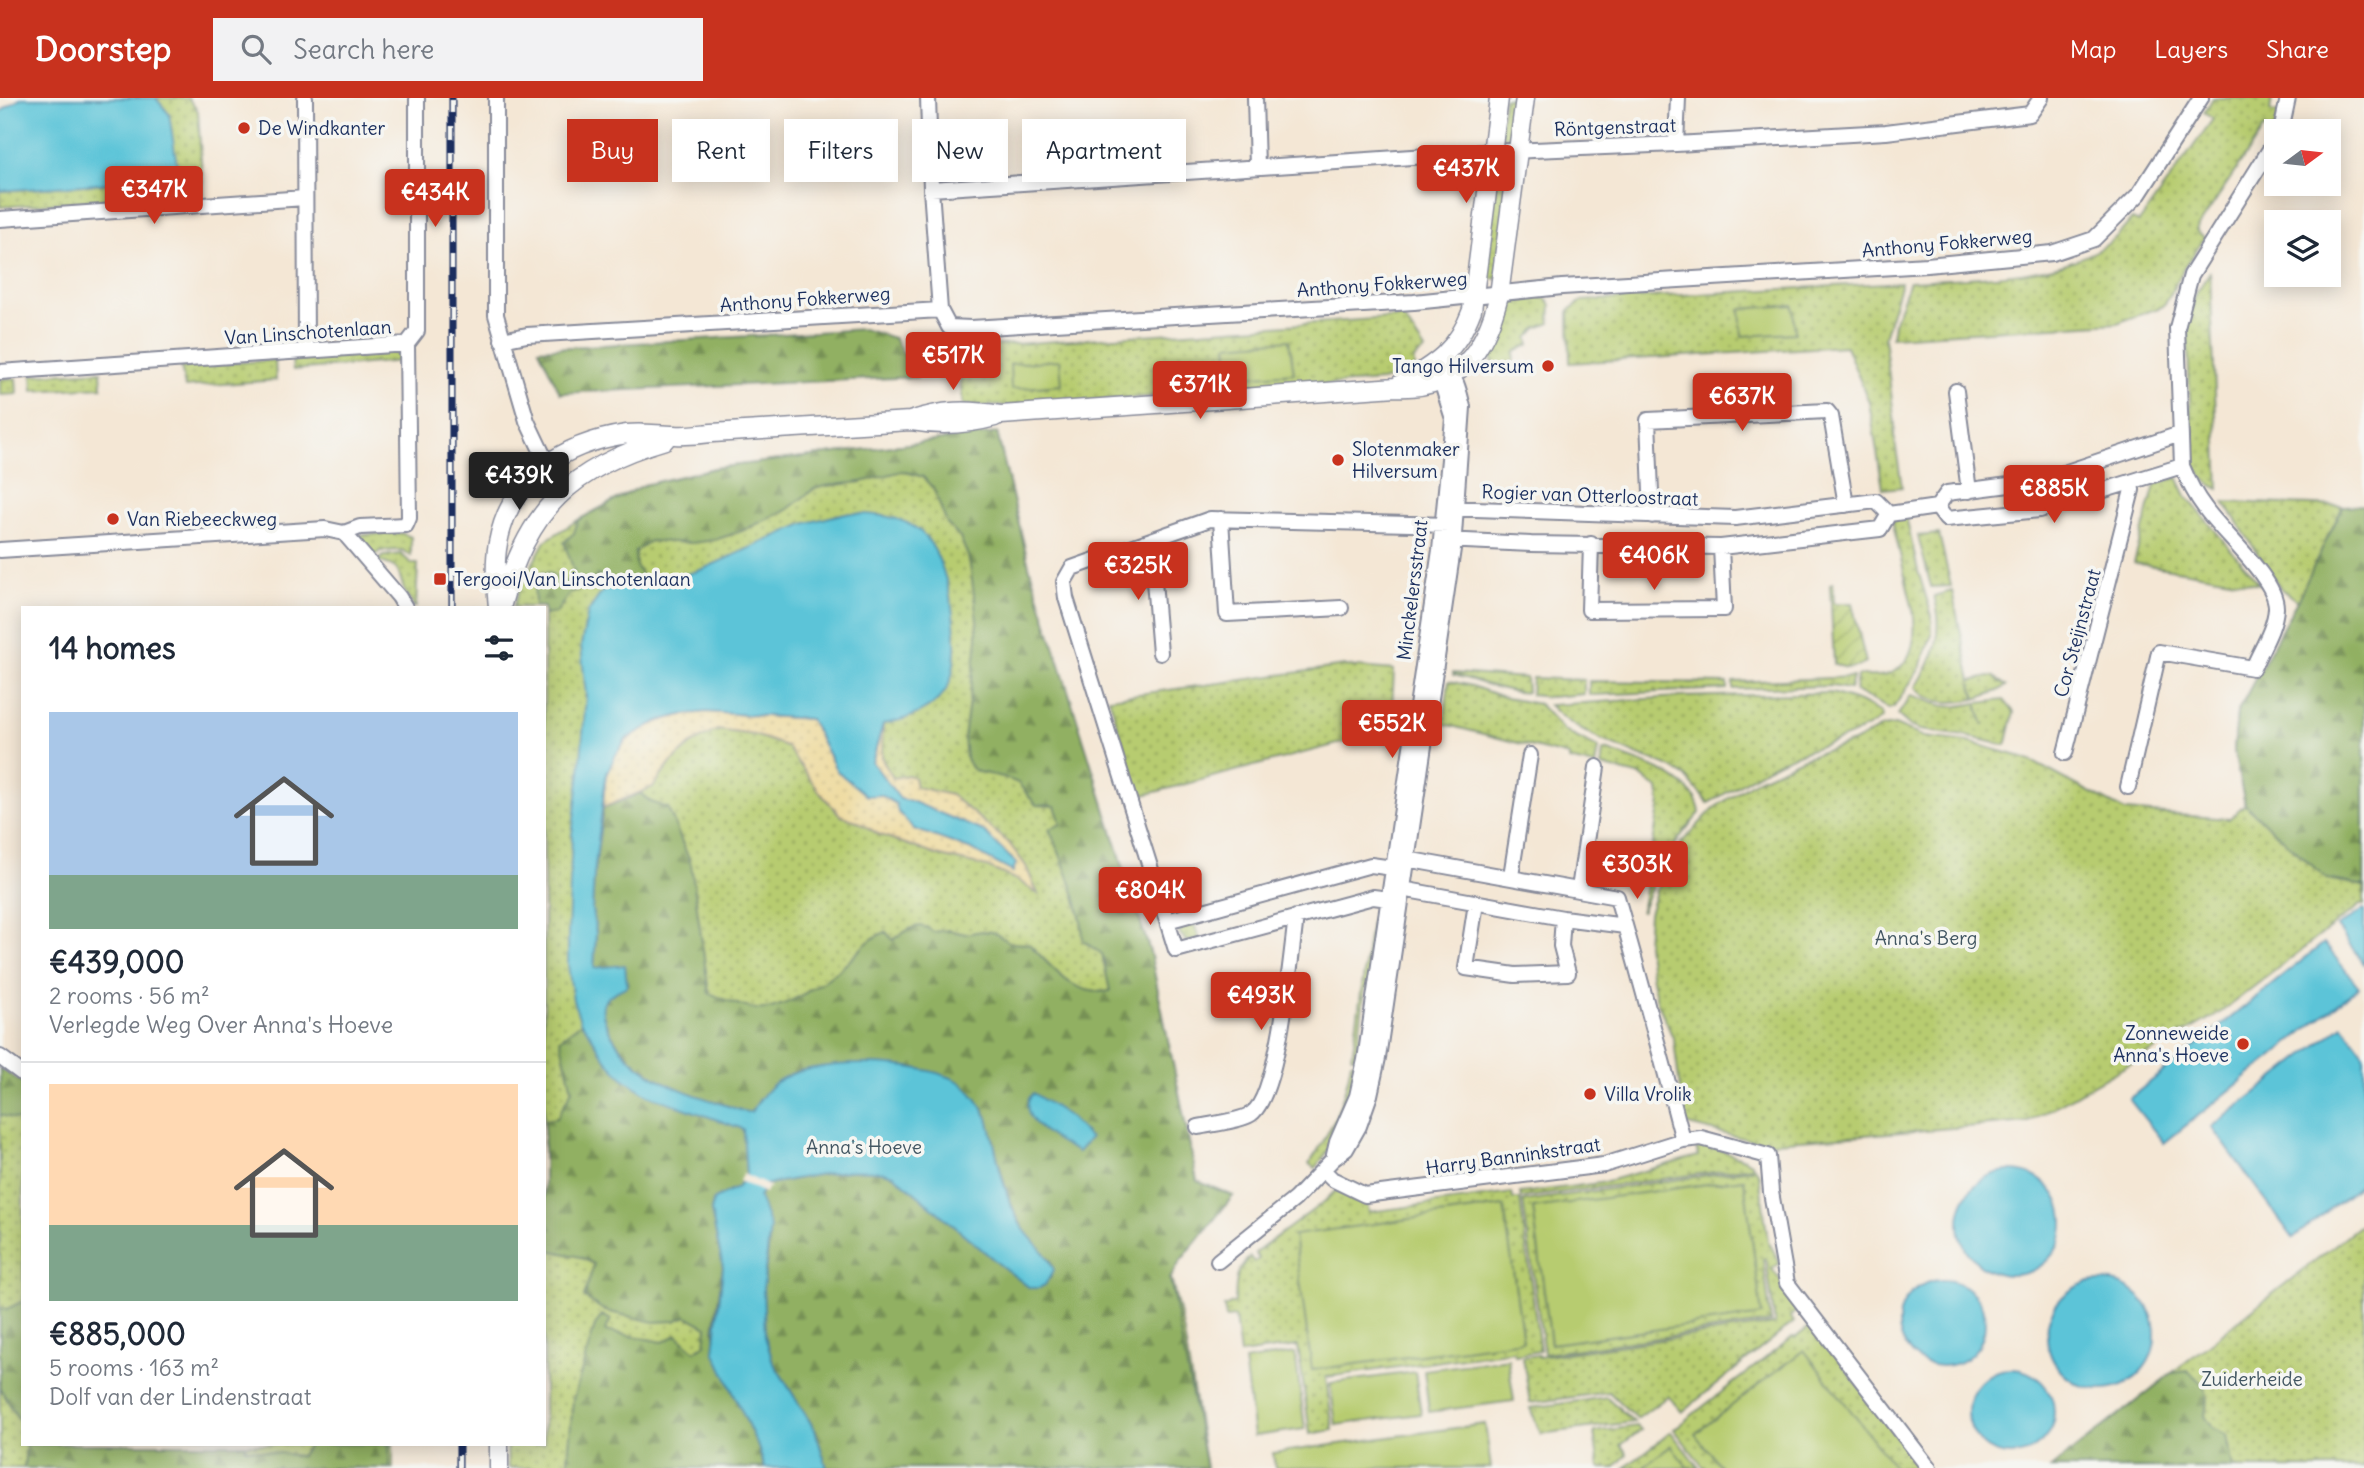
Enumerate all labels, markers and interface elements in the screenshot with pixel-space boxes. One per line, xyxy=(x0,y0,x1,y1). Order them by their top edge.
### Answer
search box xyxy=(213,18,703,81)
text: Doorstep xyxy=(35,28,171,70)
icon: search xyxy=(237,30,275,68)
text: Search here xyxy=(293,33,434,66)
text: Map xyxy=(2070,34,2116,64)
text: Layers xyxy=(2154,34,2228,64)
text: Share xyxy=(2266,34,2329,64)
street label: Röntgenstraat xyxy=(1553,113,1677,141)
place label: De Windkanter xyxy=(258,116,386,140)
chip: Buy xyxy=(567,119,658,182)
chip: Rent xyxy=(672,119,770,182)
chip: Filters xyxy=(784,119,898,182)
chip: New xyxy=(912,119,1008,182)
chip: Apartment xyxy=(1022,119,1186,182)
north arrow xyxy=(2264,119,2342,196)
map controls xyxy=(2264,119,2341,287)
marker: De Windkanter xyxy=(236,120,252,136)
pin: €437K xyxy=(1417,146,1515,205)
text: €437K xyxy=(1433,153,1499,182)
pin: €347K xyxy=(105,166,203,226)
pin: €434K xyxy=(386,170,484,229)
text: €347K xyxy=(121,174,187,203)
text: €434K xyxy=(401,177,469,206)
button: layers xyxy=(2264,210,2341,287)
street label: Anthony Fokkerweg xyxy=(1861,224,2033,262)
street label: Anthony Fokkerweg xyxy=(1296,266,1468,302)
street label: Anthony Fokkerweg xyxy=(719,281,891,317)
street label: Van Linschotenlaan xyxy=(224,314,392,350)
pin: €517K xyxy=(904,332,1002,392)
text: €517K xyxy=(922,340,984,369)
place label: Tango Hilversum xyxy=(1392,354,1534,378)
marker: Tango Hilversum xyxy=(1540,358,1556,374)
pin: €371K xyxy=(1151,362,1249,421)
text: €371K xyxy=(1169,369,1231,398)
pin: €637K xyxy=(1693,374,1791,433)
text: €637K xyxy=(1709,381,1775,410)
place label: Slotenmaker Hilversum xyxy=(1352,437,1460,483)
pin: €439K xyxy=(470,452,568,512)
marker: Slotenmaker Hilversum xyxy=(1330,452,1346,468)
text: €439K xyxy=(485,460,553,489)
pin: €885K xyxy=(2005,466,2103,525)
text: €885K xyxy=(2020,473,2088,502)
street label: Rogier van Otterloostraat xyxy=(1481,479,1699,511)
place label: Van Riebeeckweg xyxy=(127,507,277,531)
marker: Van Riebeeckweg xyxy=(105,511,121,527)
street label: Minckelersstraat xyxy=(1391,518,1433,662)
pin: €406K xyxy=(1605,532,1703,592)
text: €406K xyxy=(1619,540,1689,569)
pin: €325K xyxy=(1089,542,1187,602)
text: €325K xyxy=(1104,550,1172,579)
street label: Cor Steijnstraat xyxy=(2048,566,2106,700)
place label: Tergooi/Van Linschotenlaan xyxy=(454,567,691,591)
marker: Tergooi/Van Linschotenlaan xyxy=(432,571,448,587)
text: 14 homes xyxy=(49,629,176,667)
icon: filters xyxy=(480,629,518,667)
pin: €552K xyxy=(1343,700,1441,760)
text: €552K xyxy=(1358,708,1426,737)
icon: home xyxy=(221,758,347,884)
pin: €303K xyxy=(1588,842,1686,901)
text: €303K xyxy=(1602,849,1672,878)
pin: €804K xyxy=(1101,868,1199,927)
text: €804K xyxy=(1115,875,1185,904)
park label: Anna's Berg xyxy=(1875,926,1977,950)
text: €439,000 xyxy=(49,943,184,981)
pin: €493K xyxy=(1212,972,1310,1032)
text: €493K xyxy=(1227,980,1295,1009)
text: 2 rooms · 56 m² xyxy=(49,981,210,1010)
text: Verlegde Weg Over Anna's Hoeve xyxy=(49,1010,393,1039)
place label: Zonneweide Anna's Hoeve xyxy=(2113,1021,2229,1067)
marker: Zonneweide Anna's Hoeve xyxy=(2235,1036,2251,1052)
place label: Villa Vrolik xyxy=(1604,1082,1692,1106)
marker: Villa Vrolik xyxy=(1582,1086,1598,1102)
icon: home xyxy=(221,1130,347,1256)
street label: Harry Banninkstraat xyxy=(1424,1132,1602,1180)
park label: Anna's Hoeve xyxy=(806,1135,922,1159)
text: €885,000 xyxy=(49,1315,186,1353)
text: 5 rooms · 163 m² xyxy=(49,1353,219,1382)
park label: Zuiderheide xyxy=(2201,1367,2303,1391)
text: Dolf van der Lindenstraat xyxy=(49,1382,311,1411)

